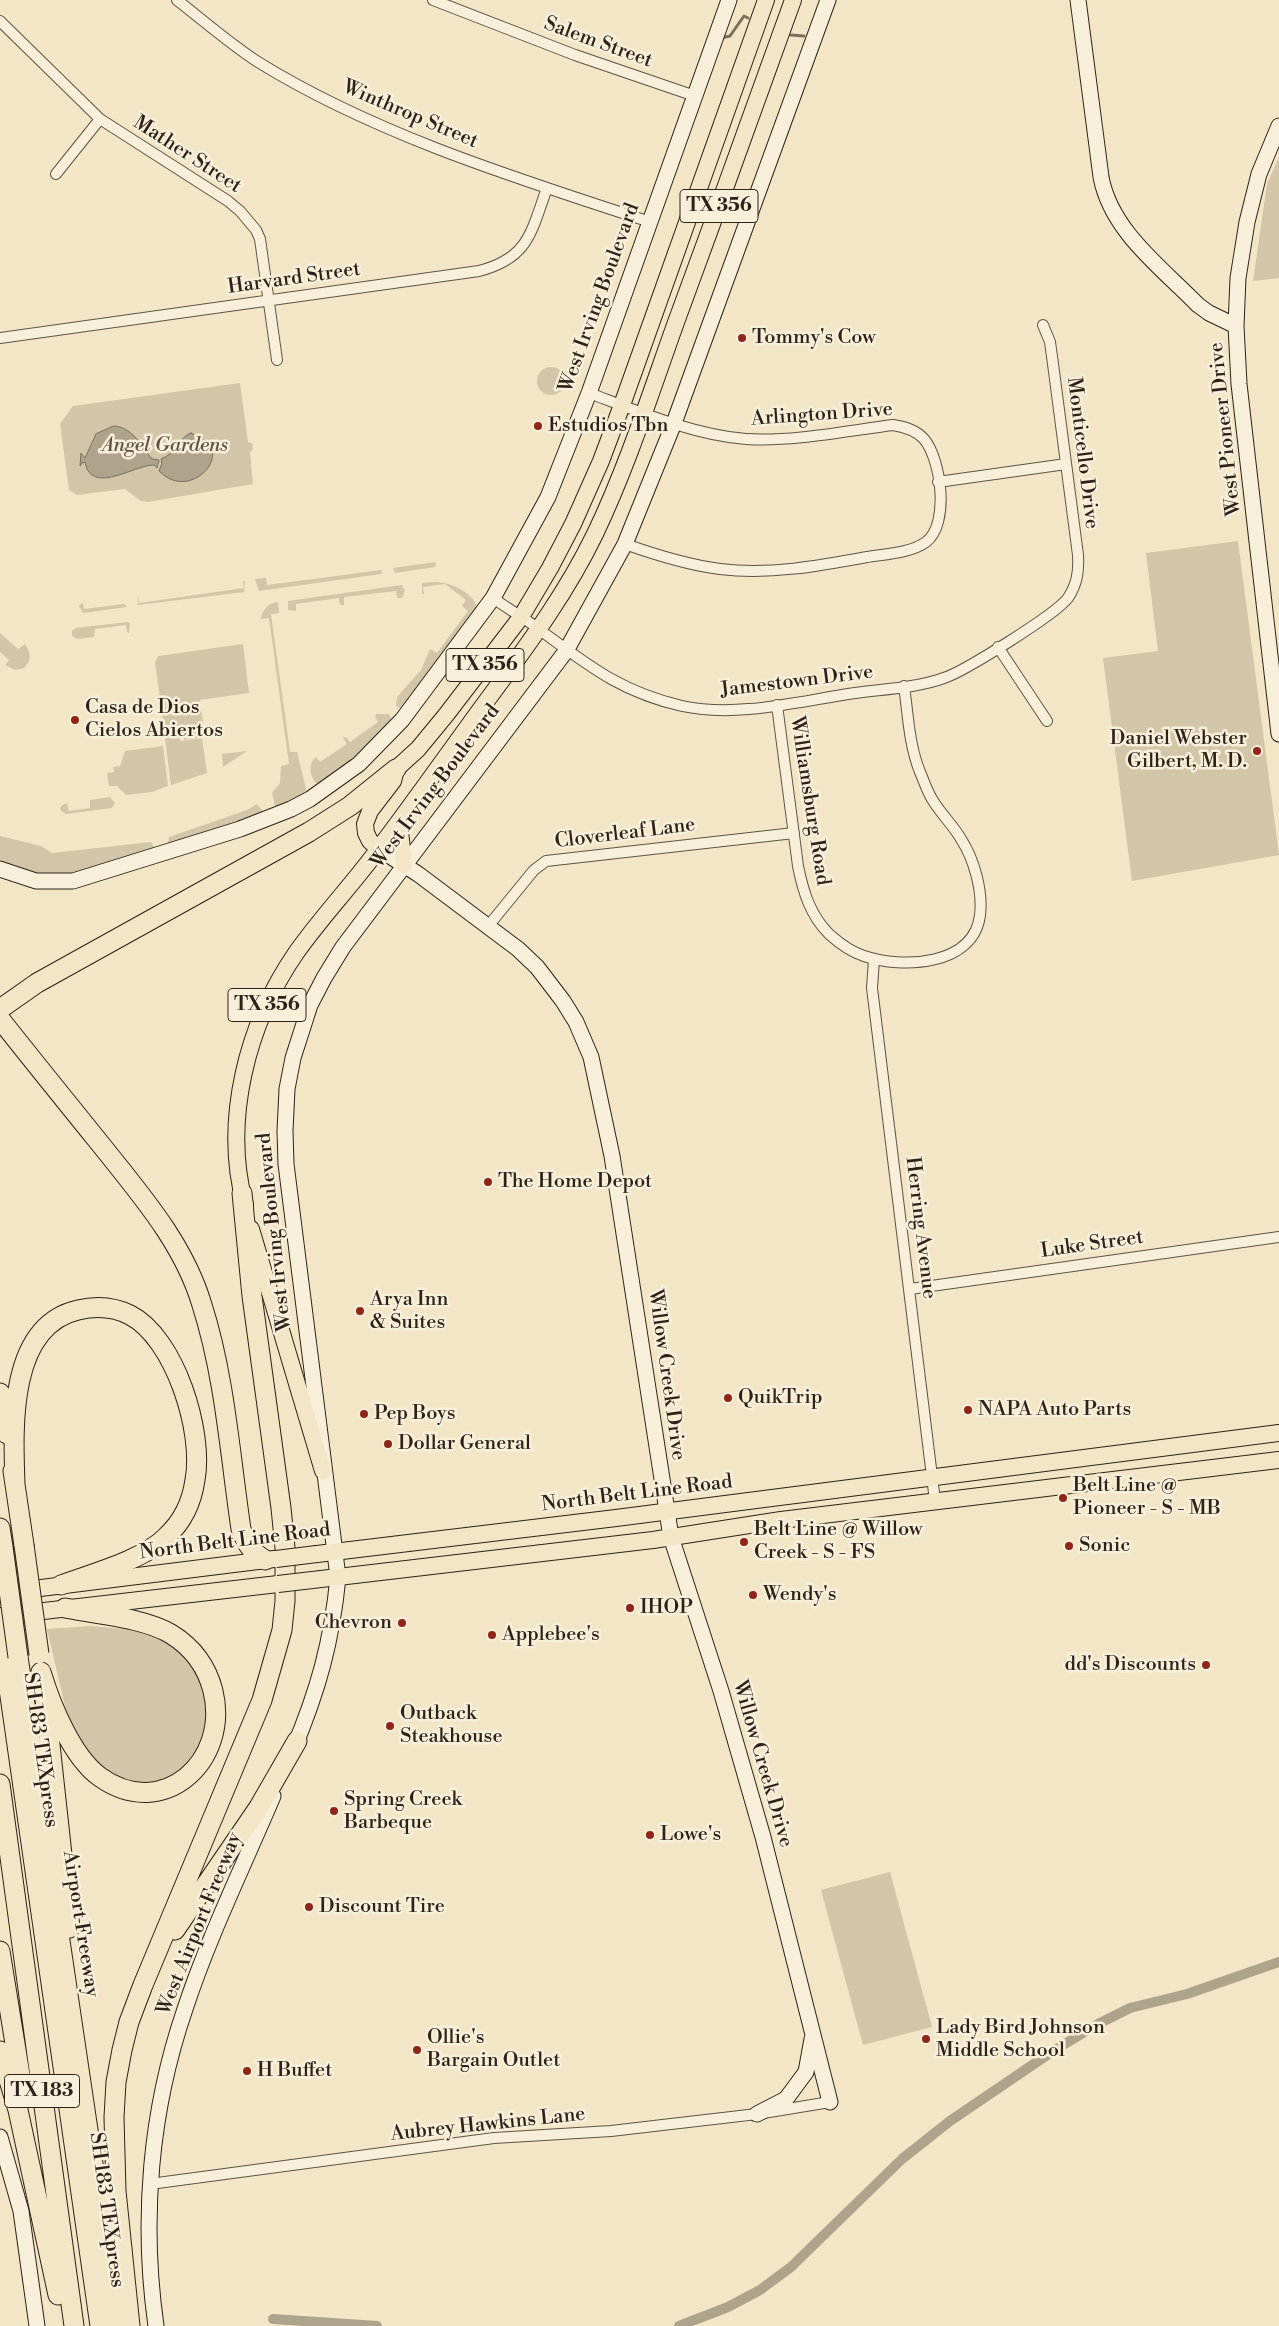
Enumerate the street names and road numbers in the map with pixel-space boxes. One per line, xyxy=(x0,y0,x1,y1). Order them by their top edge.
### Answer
street label: Salem Street xyxy=(541,12,655,74)
street label: Winthrop Street xyxy=(339,76,481,154)
street label: Mather Street xyxy=(128,111,246,199)
road number: TX 356 xyxy=(680,190,758,222)
street label: West Irving Boulevard xyxy=(555,200,645,396)
street label: Harvard Street xyxy=(226,258,362,300)
street label: West Pioneer Drive xyxy=(1205,341,1247,517)
street label: Monticello Drive xyxy=(1061,376,1103,530)
street label: Arlington Drive xyxy=(750,398,894,432)
road number: TX 356 xyxy=(446,648,524,682)
street label: Jamestown Drive xyxy=(719,661,875,703)
street label: West Irving Boulevard xyxy=(366,700,506,874)
street label: Williamsburg Road xyxy=(784,715,834,887)
street label: Cloverleaf Lane xyxy=(553,813,697,855)
road number: TX 356 xyxy=(228,988,306,1022)
street label: West Irving Boulevard xyxy=(253,1132,297,1332)
street label: Herring Avenue xyxy=(899,1156,941,1300)
street label: Luke Street xyxy=(1039,1226,1145,1264)
street label: Willow Creek Drive xyxy=(642,1288,690,1462)
street label: North Belt Line Road xyxy=(540,1470,734,1518)
street label: North Belt Line Road xyxy=(138,1518,332,1566)
street label: SH 183 TEXpress xyxy=(17,1671,63,1829)
street label: Willow Creek Drive xyxy=(727,1678,797,1850)
street label: West Airport Freeway xyxy=(152,1829,248,2019)
street label: Airport Freeway xyxy=(57,1849,103,1999)
road number: TX 183 xyxy=(5,2074,80,2108)
street label: Aubrey Hawkins Lane xyxy=(389,2103,587,2147)
street label: SH 183 TEXpress xyxy=(83,2131,129,2289)

